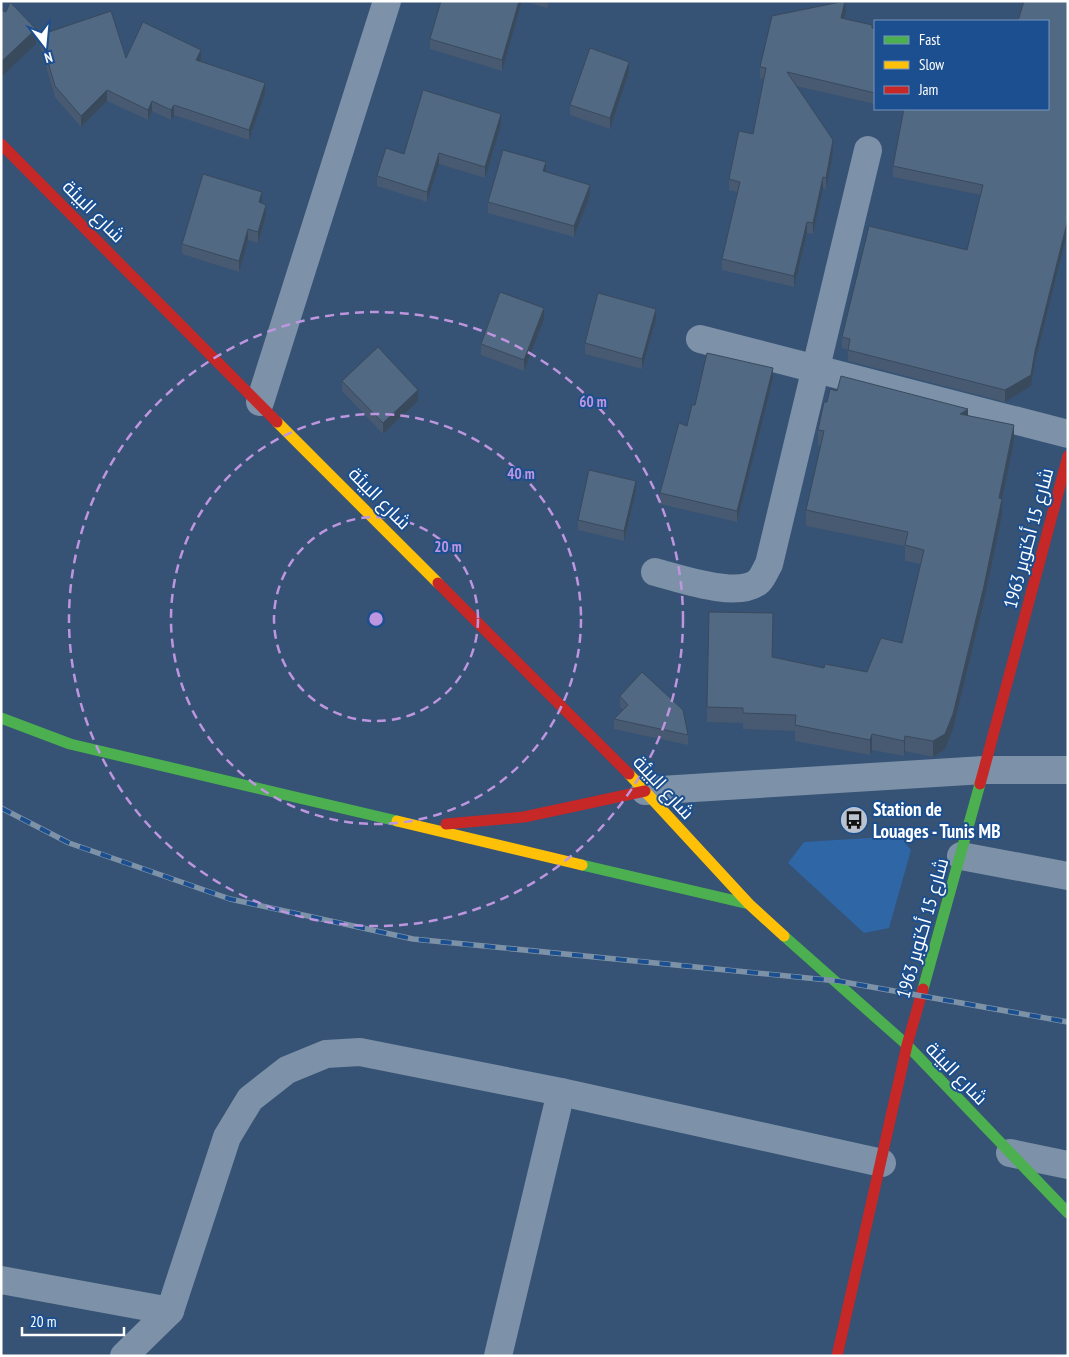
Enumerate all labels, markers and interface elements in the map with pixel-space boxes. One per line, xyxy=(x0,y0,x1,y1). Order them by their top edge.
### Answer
north arrow xyxy=(20,20,70,70)
legend xyxy=(874,20,1049,110)
text: Fast xyxy=(919,30,940,49)
text: N xyxy=(42,48,55,67)
text: Slow xyxy=(919,55,944,74)
text: Jam xyxy=(918,80,938,99)
street label: شارع البيئة xyxy=(56,175,130,249)
text: 60 m xyxy=(579,392,607,411)
street label: شارع البيئة xyxy=(342,462,416,536)
text: 40 m xyxy=(507,464,535,483)
street label: شارع 15 أكتوبر 1963 xyxy=(998,465,1060,611)
text: 20 m xyxy=(434,537,462,556)
centre of rings xyxy=(367,610,385,628)
street label: شارع البيئة xyxy=(627,750,700,825)
place label: Station de Louages - Tunis MB xyxy=(873,797,1001,843)
bus stop icon: Station de Louages - Tunis MB xyxy=(839,805,869,835)
street label: شارع 15 أكتوبر 1963 xyxy=(891,855,955,1001)
street label: شارع البيئة xyxy=(920,1036,993,1111)
scale bar xyxy=(22,1304,125,1336)
text: 20 m xyxy=(30,1312,56,1331)

